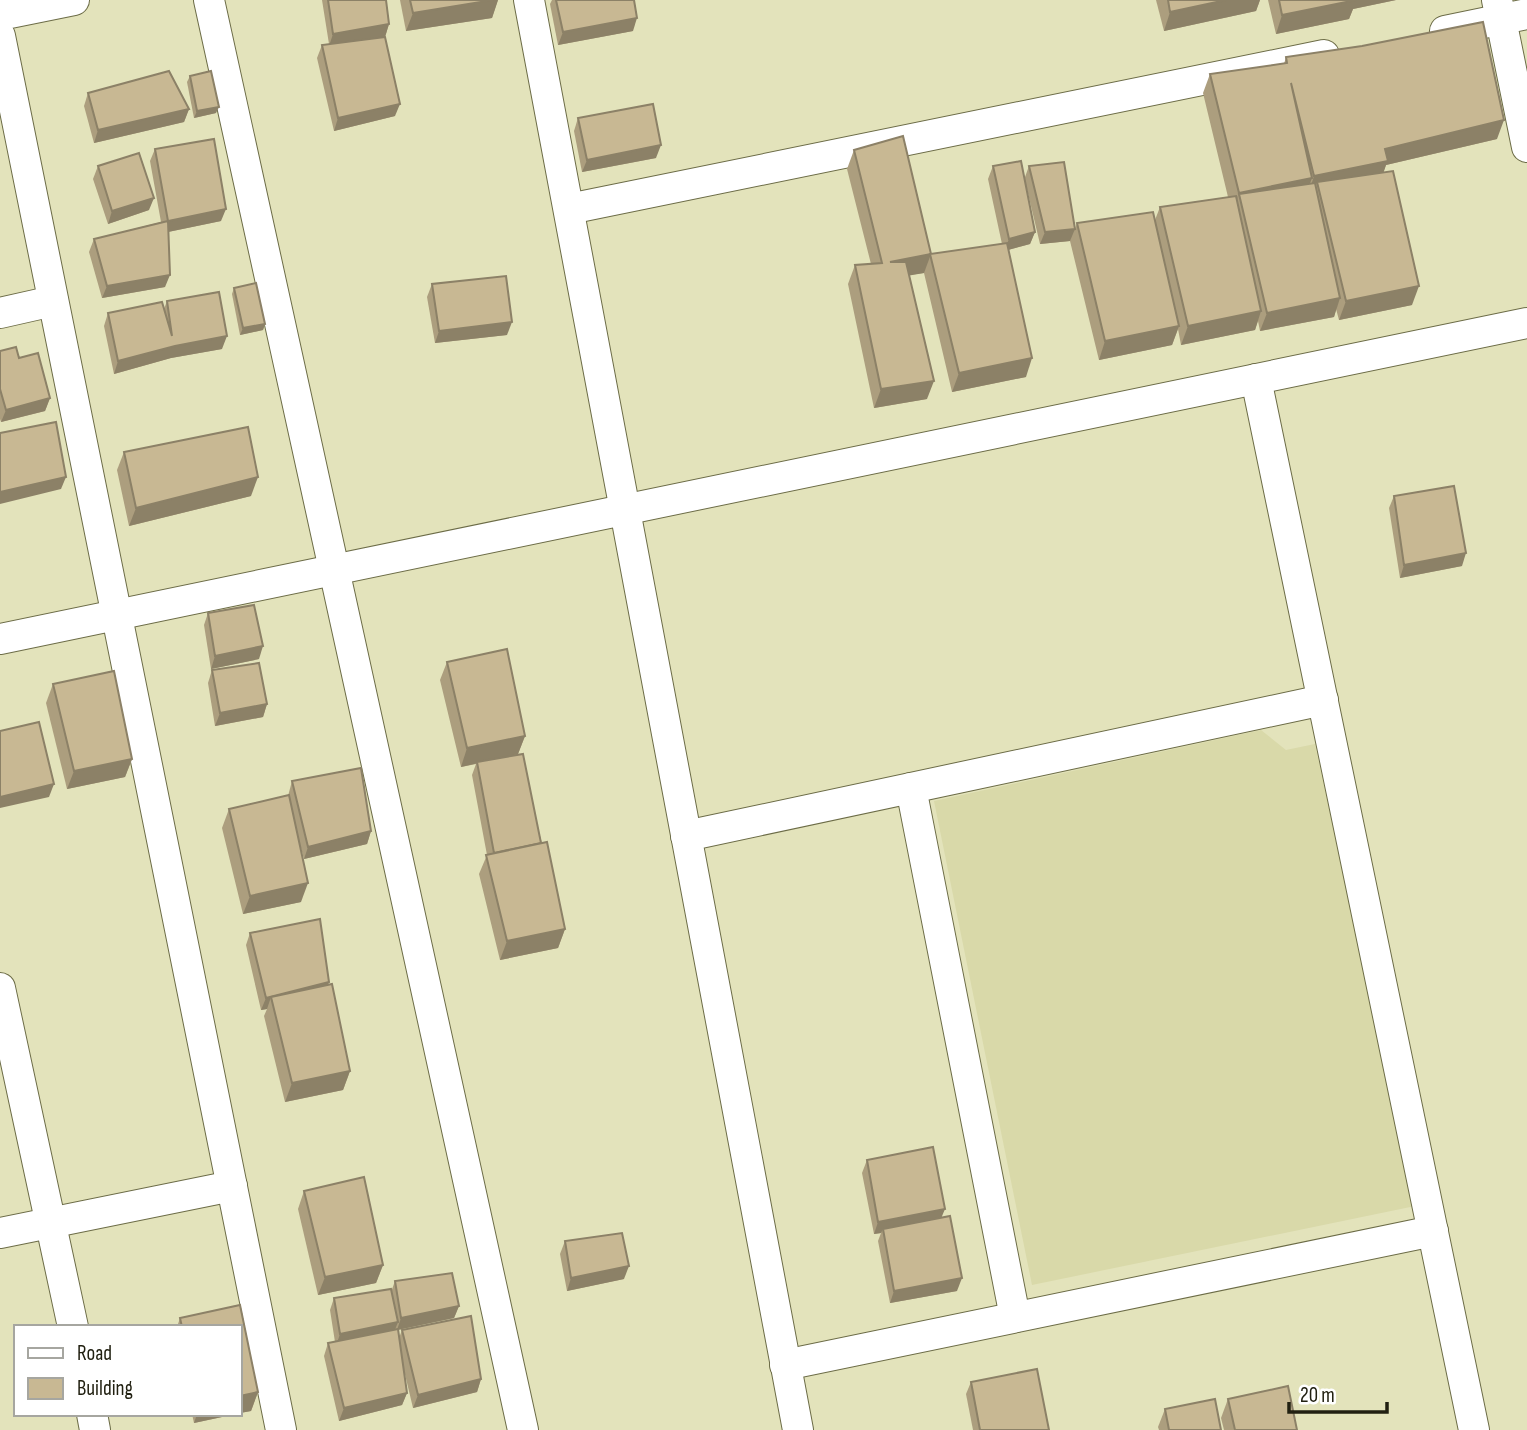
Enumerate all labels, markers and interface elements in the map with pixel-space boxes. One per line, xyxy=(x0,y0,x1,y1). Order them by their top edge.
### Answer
legend xyxy=(14,1325,242,1416)
text: Road xyxy=(77,1341,112,1366)
scale bar xyxy=(1289,1370,1387,1414)
text: Building xyxy=(77,1376,133,1401)
text: 20 m xyxy=(1300,1383,1335,1408)

